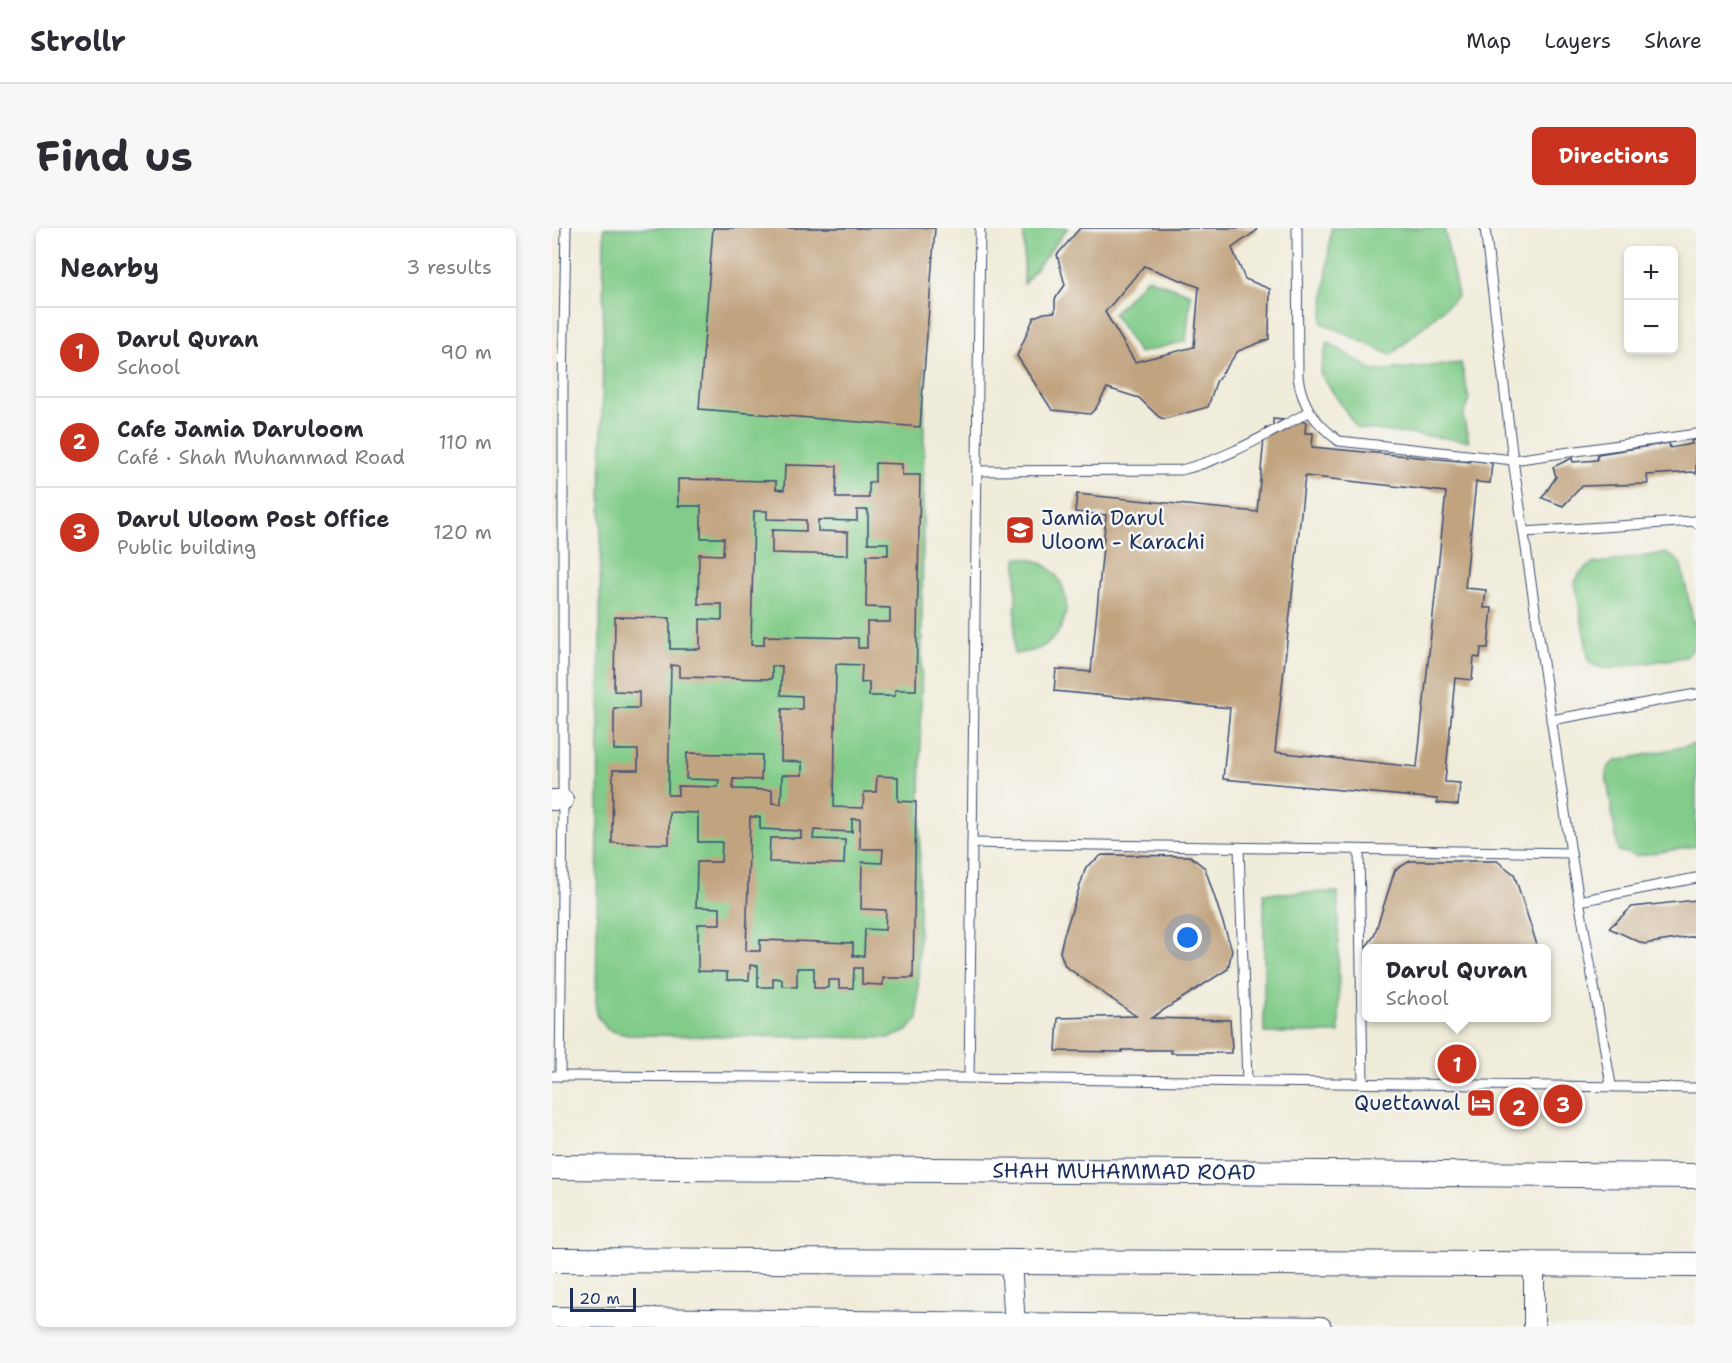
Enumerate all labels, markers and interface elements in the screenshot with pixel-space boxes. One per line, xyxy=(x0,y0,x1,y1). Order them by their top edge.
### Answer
text: Strollr xyxy=(30,22,126,60)
text: Map xyxy=(1466,27,1511,55)
text: Layers xyxy=(1544,27,1611,55)
text: Share xyxy=(1644,27,1702,55)
button: Directions xyxy=(1532,127,1696,185)
text: Find us xyxy=(36,128,193,184)
map controls xyxy=(1624,246,1678,354)
button: + xyxy=(1624,246,1678,300)
text: Nearby xyxy=(60,250,159,285)
text: 3 results xyxy=(406,254,492,280)
button: − xyxy=(1624,300,1678,354)
text: Darul Quran xyxy=(117,325,259,354)
text: 1 xyxy=(75,339,84,365)
text: 90 m xyxy=(440,339,492,365)
text: School xyxy=(117,354,180,380)
text: Cafe Jamia Daruloom xyxy=(117,415,363,444)
text: 2 xyxy=(73,429,87,455)
text: 110 m xyxy=(438,429,492,455)
text: Café · Shah Muhammad Road xyxy=(117,444,405,470)
place label: Jamia Darul Uloom - Karachi xyxy=(1041,504,1205,556)
text: Darul Uloom Post Office xyxy=(117,505,389,534)
school or university icon: Jamia Darul Uloom - Karachi xyxy=(1004,514,1036,546)
text: 3 xyxy=(73,519,87,545)
text: 120 m xyxy=(433,519,492,545)
text: Public building xyxy=(117,534,256,560)
your location xyxy=(1173,923,1202,952)
popup xyxy=(1362,944,1551,1022)
text: Darul Quran xyxy=(1386,956,1527,985)
text: School xyxy=(1386,985,1449,1011)
pin: 1 xyxy=(1438,1042,1476,1086)
pin: 3 xyxy=(1544,1082,1582,1126)
pin: 2 xyxy=(1500,1084,1538,1130)
hotel icon: Quettawal xyxy=(1465,1087,1497,1119)
place label: Quettawal xyxy=(1354,1089,1461,1117)
street label: SHAH MUHAMMAD ROAD xyxy=(992,1156,1256,1187)
scale bar xyxy=(570,1285,636,1312)
text: 20 m xyxy=(579,1288,620,1309)

